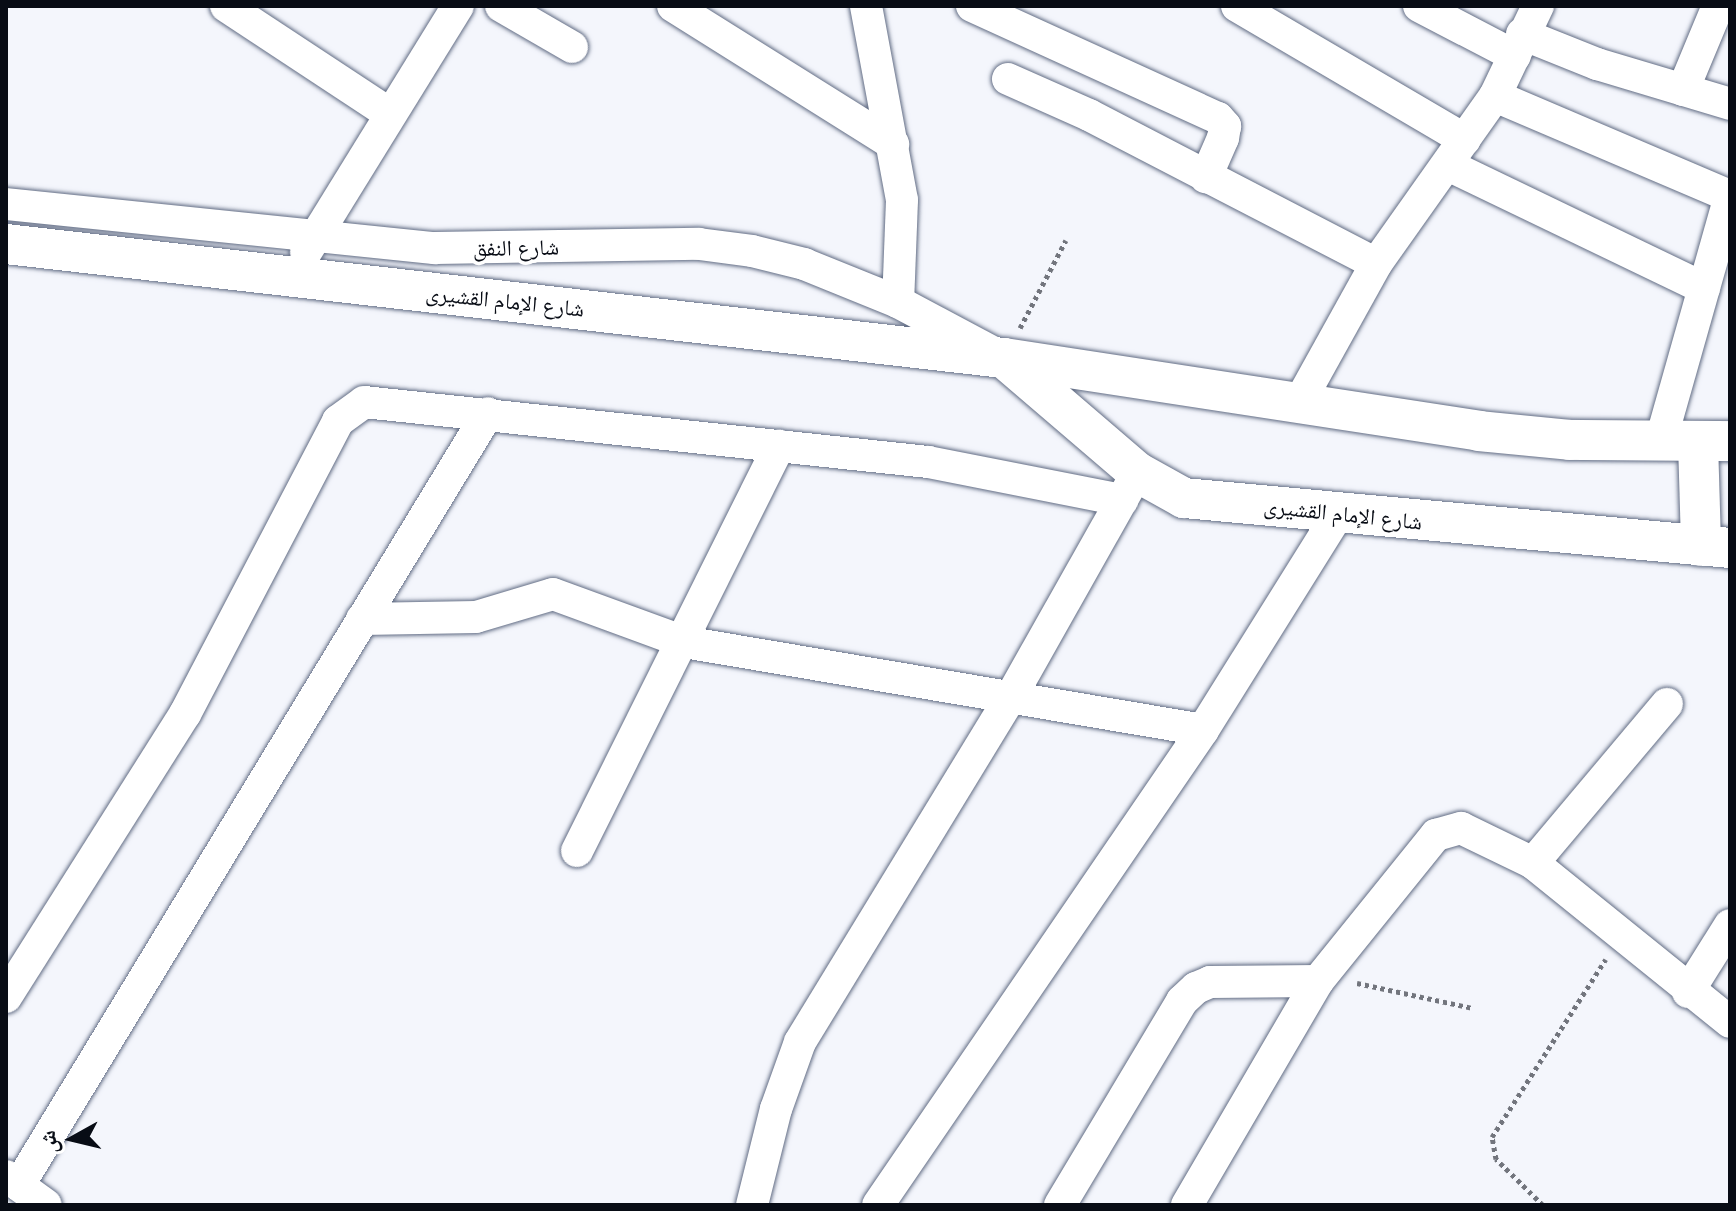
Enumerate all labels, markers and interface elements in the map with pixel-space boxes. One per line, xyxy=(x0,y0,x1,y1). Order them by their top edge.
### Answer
street label: شارع النفق xyxy=(473,234,559,262)
street label: شارع الإمام القشيرى xyxy=(424,280,586,322)
street label: شارع الإمام القشيرى xyxy=(1262,493,1424,535)
north arrow xyxy=(32,1099,112,1179)
text: ش xyxy=(34,1129,63,1156)

